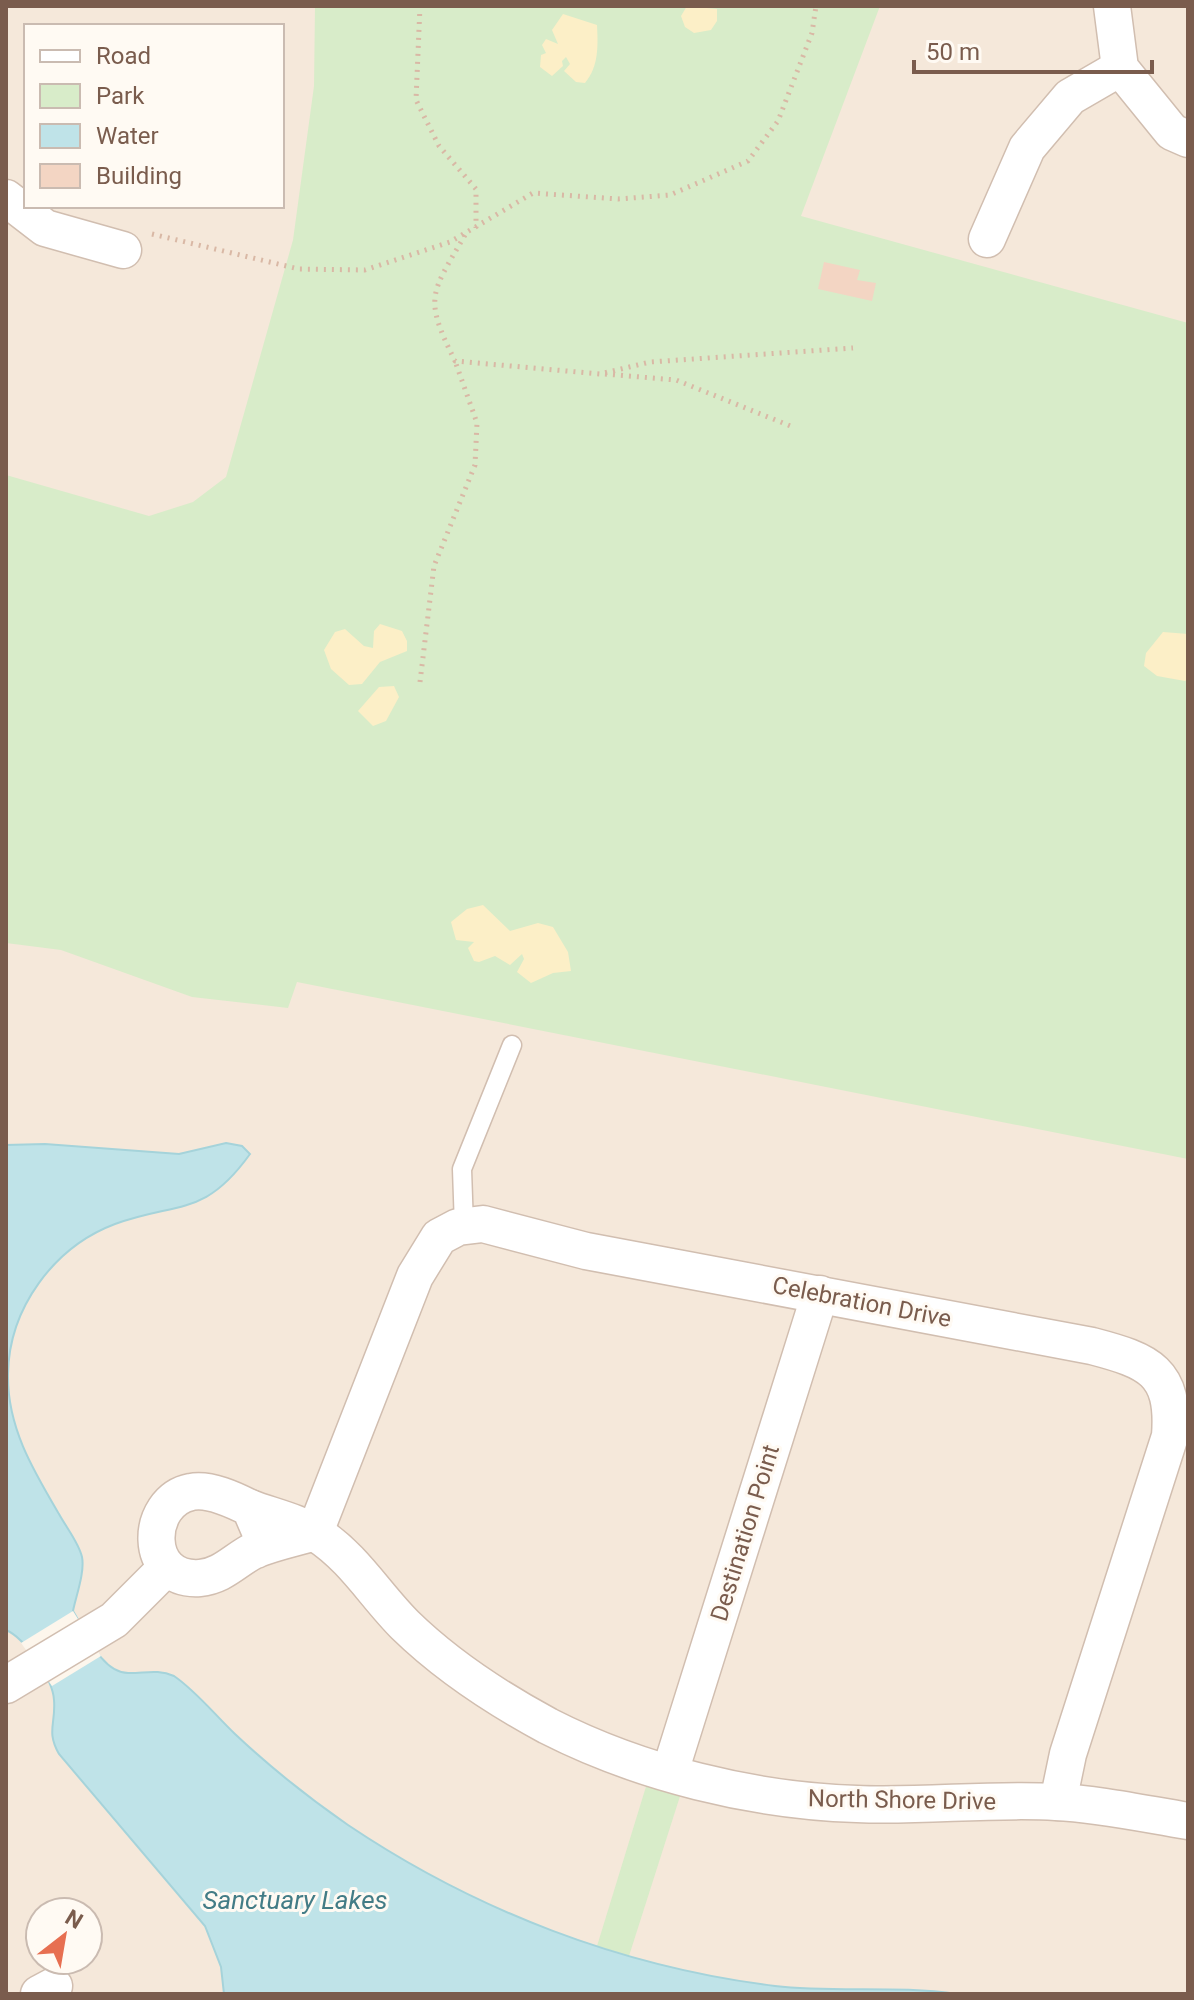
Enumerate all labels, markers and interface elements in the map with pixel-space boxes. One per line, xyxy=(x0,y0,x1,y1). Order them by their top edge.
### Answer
legend xyxy=(24,24,284,208)
scale bar xyxy=(914,24,1152,74)
text: 50 m xyxy=(926,38,980,66)
text: Road xyxy=(96,42,151,70)
text: Park xyxy=(96,82,145,110)
text: Water xyxy=(96,122,159,150)
text: Building xyxy=(96,162,182,190)
street label: Celebration Drive xyxy=(770,1271,954,1333)
street label: Destination Point xyxy=(705,1441,785,1625)
street label: North Shore Drive xyxy=(808,1784,996,1816)
water label: Sanctuary Lakes xyxy=(202,1885,388,1915)
north arrow xyxy=(24,1896,104,1976)
text: N xyxy=(61,1905,87,1934)

